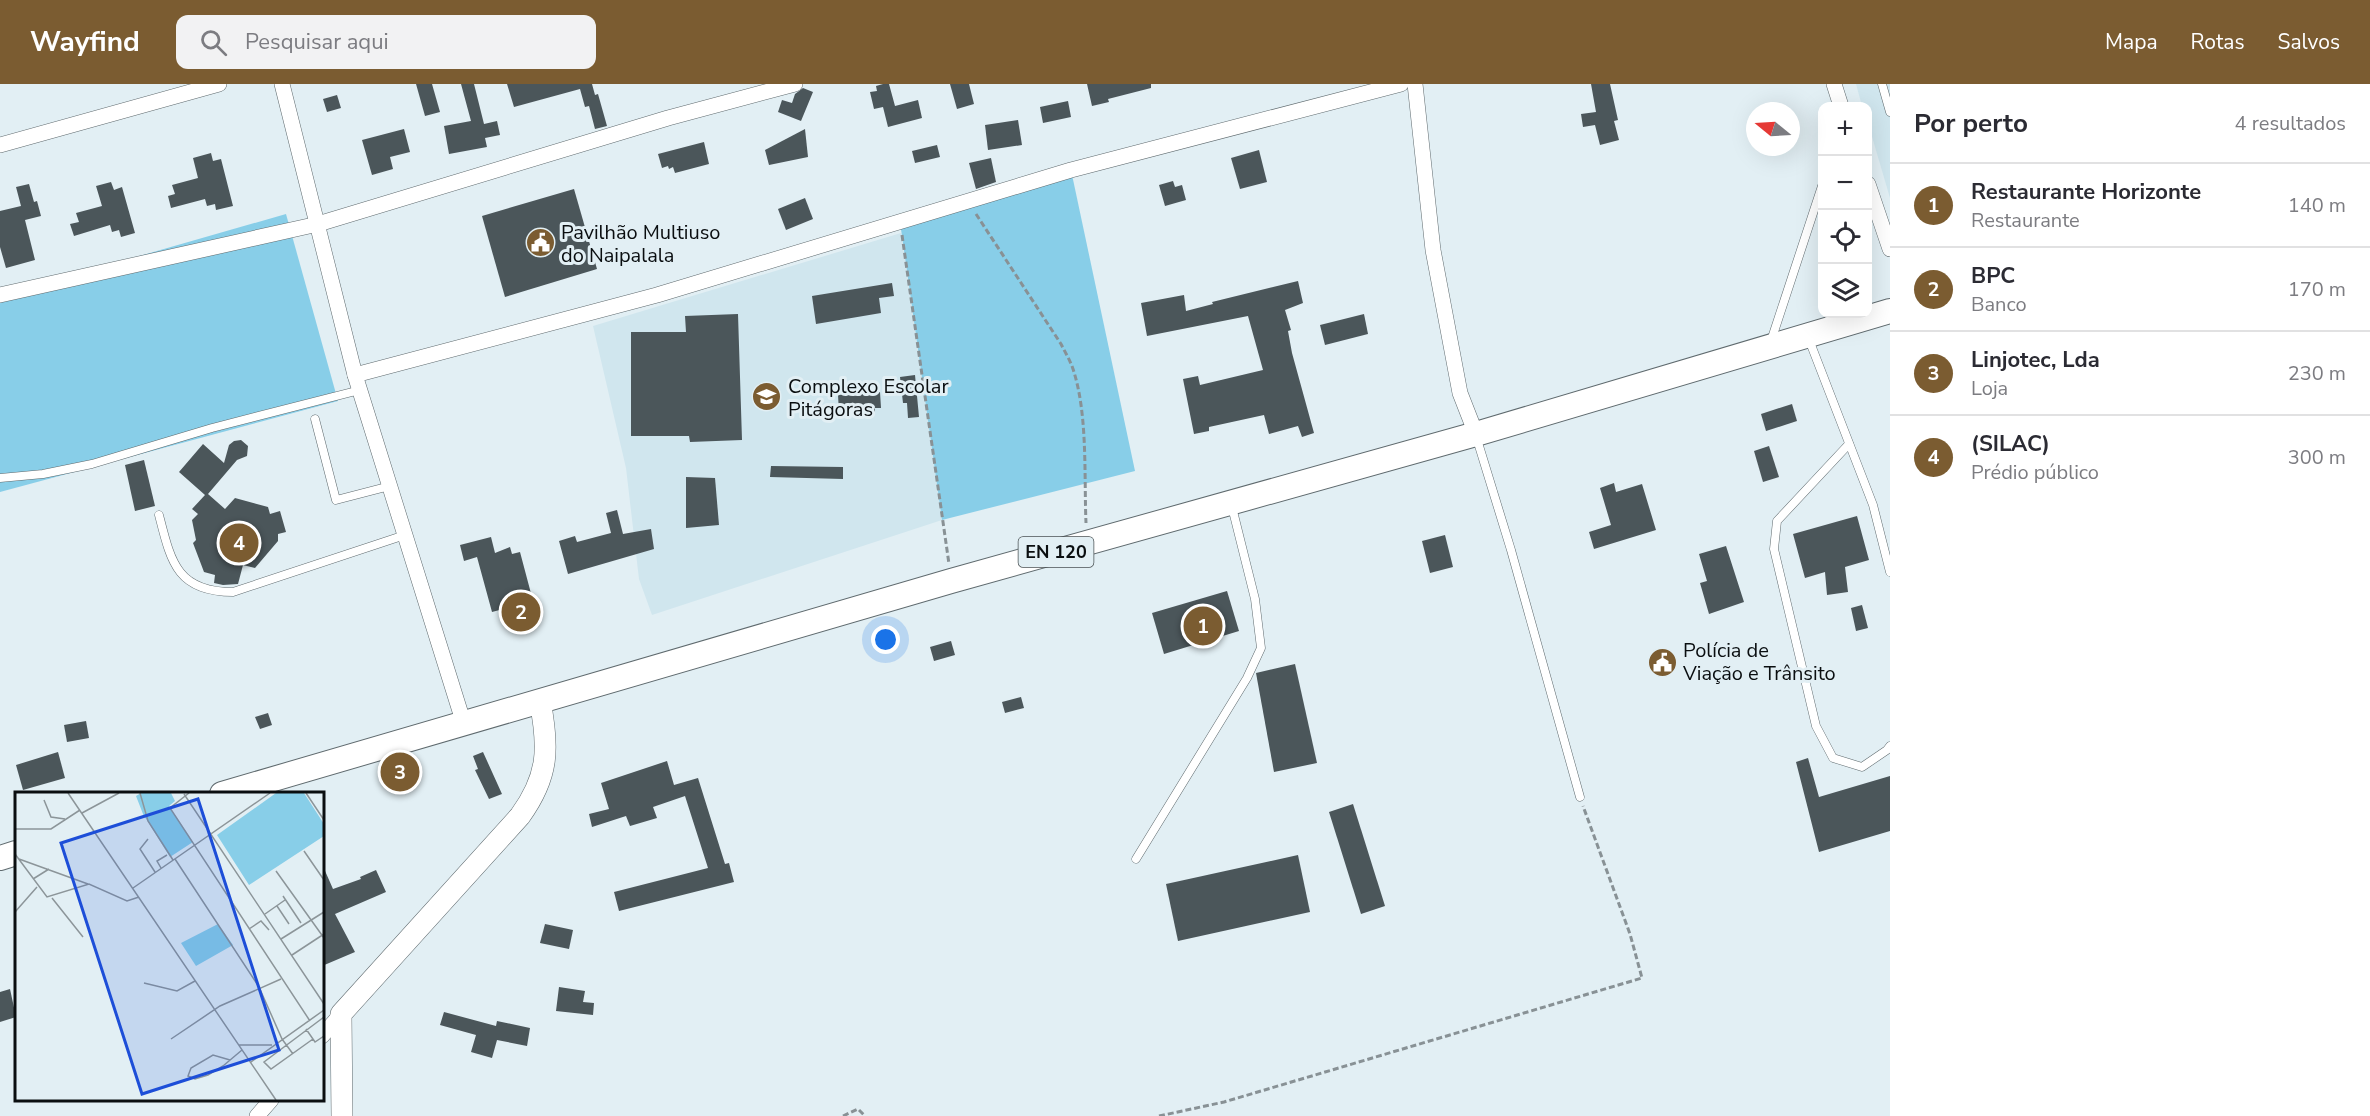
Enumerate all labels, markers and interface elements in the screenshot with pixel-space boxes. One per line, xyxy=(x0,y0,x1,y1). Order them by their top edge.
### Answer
search box xyxy=(176,15,596,69)
text: Wayfind xyxy=(30,23,140,61)
icon: search xyxy=(197,26,230,59)
text: Pesquisar aqui xyxy=(245,27,389,57)
text: Mapa xyxy=(2105,28,2158,56)
text: Rotas xyxy=(2191,28,2245,56)
text: Salvos xyxy=(2278,28,2340,56)
north arrow xyxy=(1746,102,1800,156)
map controls xyxy=(1818,102,1872,318)
button: + xyxy=(1818,102,1872,156)
text: Por perto xyxy=(1914,106,2028,141)
text: 4 resultados xyxy=(2235,110,2346,137)
button: − xyxy=(1818,156,1872,210)
text: Restaurante Horizonte xyxy=(1971,177,2201,207)
text: 1 xyxy=(1928,192,1940,219)
text: 140 m xyxy=(2288,192,2346,219)
text: Restaurante xyxy=(1971,207,2080,234)
button: locate xyxy=(1818,210,1872,264)
place label: Pavilhão Multiuso do Naipalala xyxy=(561,219,720,269)
public building icon: Pavilhão Multiuso do Naipalala xyxy=(524,227,556,259)
text: BPC xyxy=(1971,261,2015,291)
button: layers xyxy=(1818,264,1872,318)
text: 2 xyxy=(1928,276,1940,303)
text: 170 m xyxy=(2288,276,2346,303)
text: Banco xyxy=(1971,291,2027,318)
text: Linjotec, Lda xyxy=(1971,345,2100,375)
text: 3 xyxy=(1928,360,1940,387)
text: 230 m xyxy=(2288,360,2346,387)
place label: Complexo Escolar Pitágoras xyxy=(788,373,949,423)
text: Loja xyxy=(1971,375,2008,402)
school or university icon: Complexo Escolar Pitágoras xyxy=(751,381,783,413)
text: (SILAC) xyxy=(1971,429,2050,459)
text: 4 xyxy=(1928,444,1940,471)
text: 300 m xyxy=(2288,444,2346,471)
text: Prédio público xyxy=(1971,459,2099,486)
pin: 4 xyxy=(220,520,258,566)
road number: EN 120 xyxy=(1018,537,1094,567)
pin: 2 xyxy=(502,590,540,634)
pin: 1 xyxy=(1184,604,1222,648)
your location xyxy=(871,625,900,654)
place label: Polícia de Viação e Trânsito xyxy=(1682,637,1836,687)
public building icon: Polícia de Viação e Trânsito xyxy=(1646,646,1678,678)
pin: 3 xyxy=(380,750,420,794)
inset map xyxy=(15,792,324,1101)

